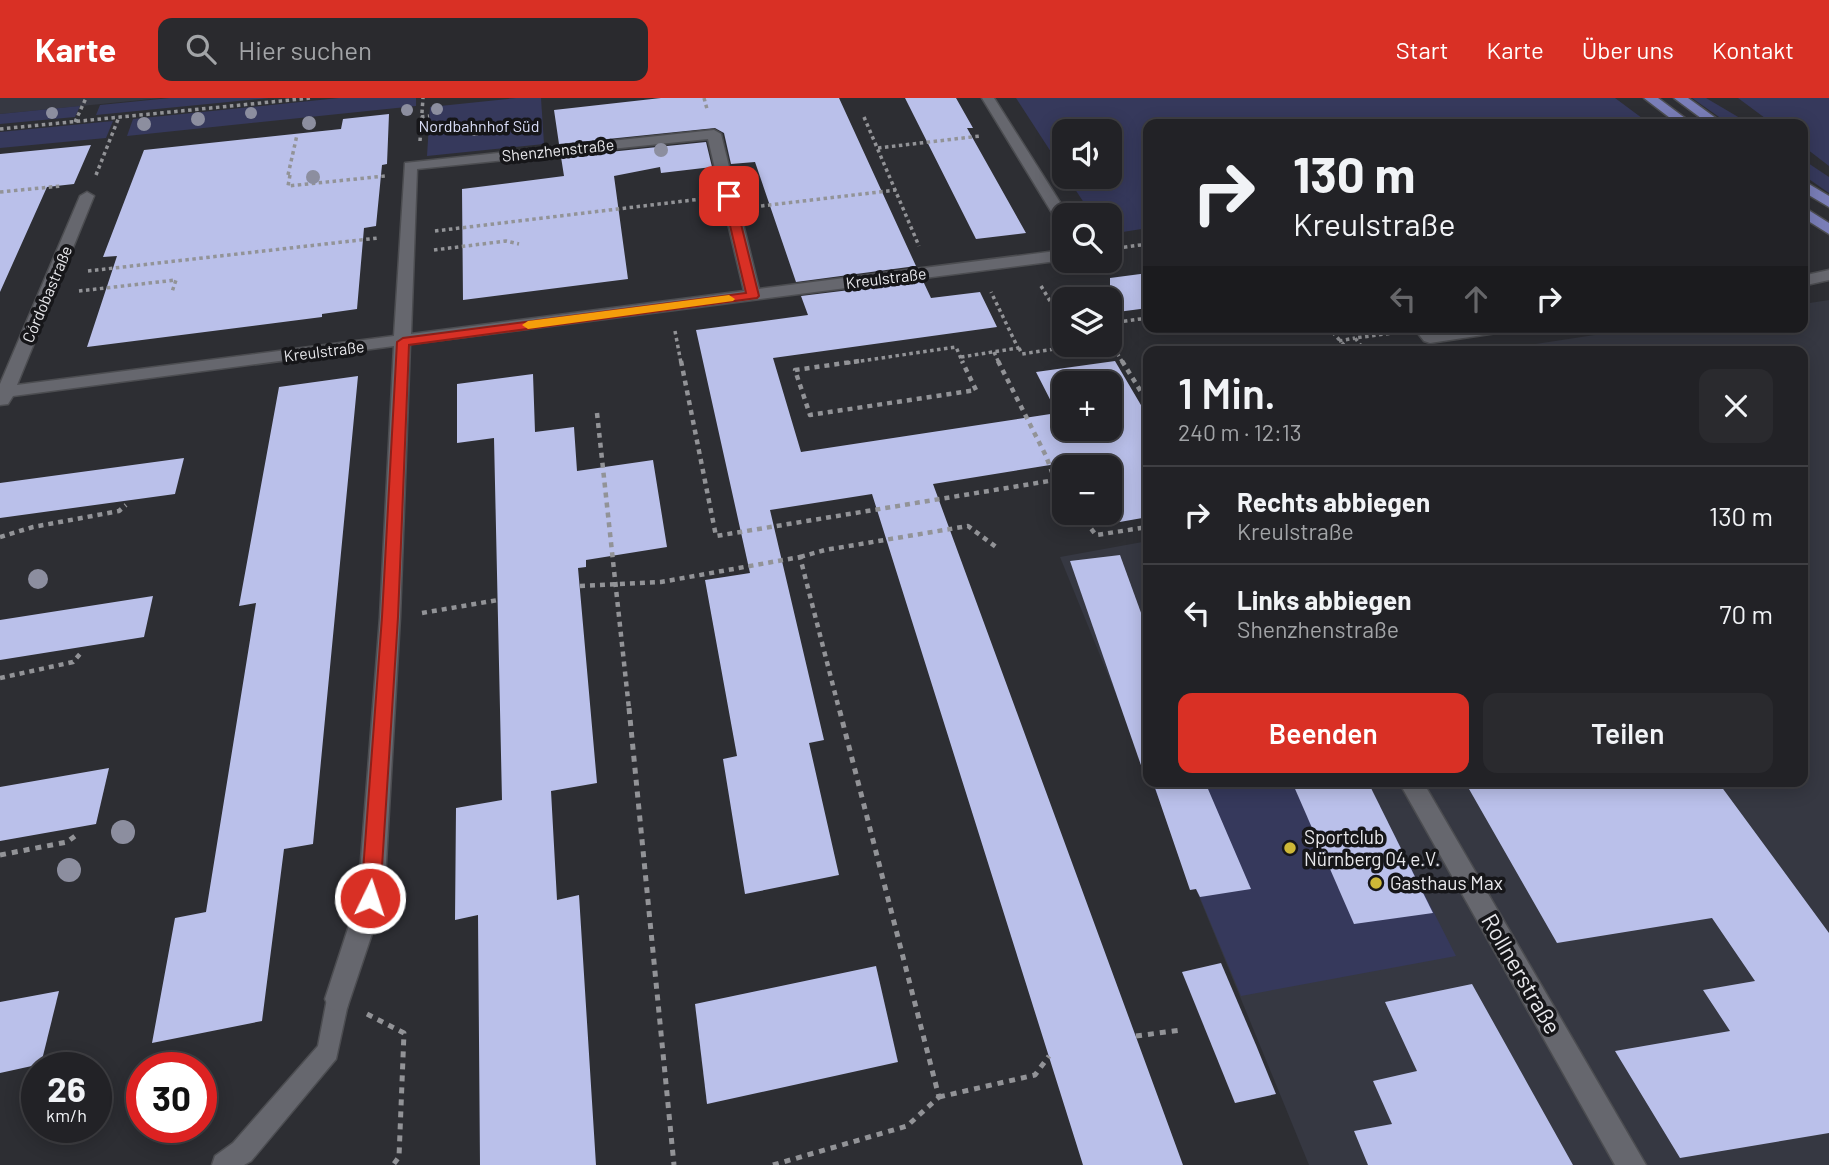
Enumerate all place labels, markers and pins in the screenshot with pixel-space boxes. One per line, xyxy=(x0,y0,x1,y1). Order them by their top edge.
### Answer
pin xyxy=(699,166,759,226)
place label: Sportclub Nürnberg 04 e.V. xyxy=(1304,825,1440,870)
marker: Sportclub Nürnberg 04 e.V. xyxy=(1282,840,1298,856)
place label: Gasthaus Max xyxy=(1390,871,1503,894)
marker: Gasthaus Max xyxy=(1368,875,1384,891)

